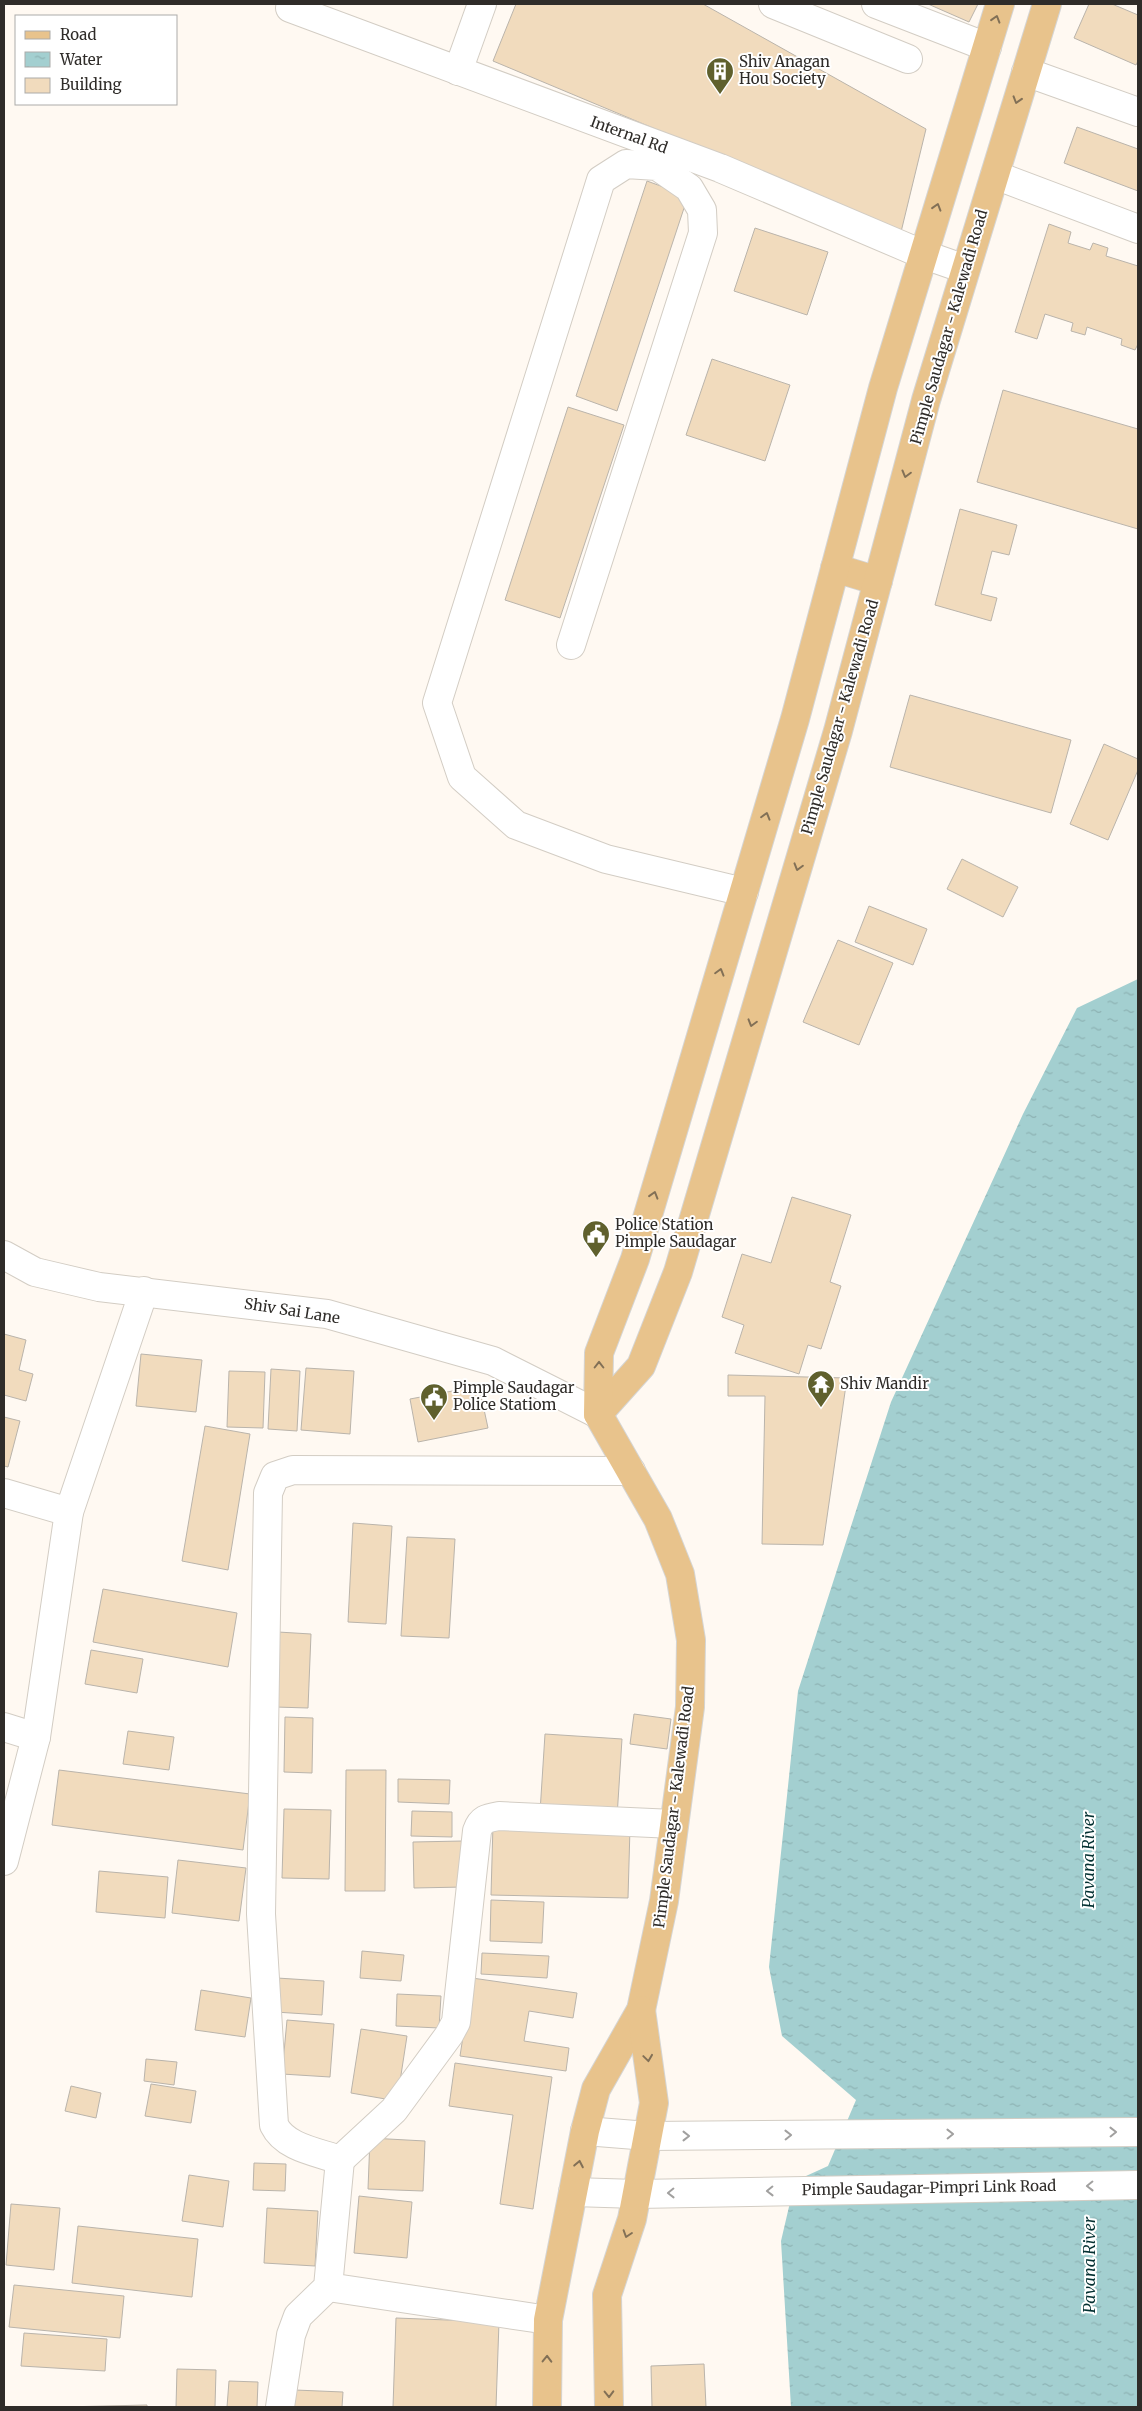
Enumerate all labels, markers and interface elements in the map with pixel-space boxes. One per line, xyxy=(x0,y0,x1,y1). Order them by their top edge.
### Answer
legend xyxy=(15,15,178,105)
one-way arrow xyxy=(990,15,1000,24)
text: Road xyxy=(60,25,96,44)
text: Water xyxy=(59,50,103,69)
place label: Shiv Anagan Hou Society xyxy=(739,52,830,88)
building icon: Shiv Anagan Hou Society xyxy=(705,56,735,95)
text: Building xyxy=(60,75,122,94)
one-way arrow xyxy=(1013,96,1023,104)
street label: Internal Rd xyxy=(588,112,670,157)
one-way arrow xyxy=(931,204,941,212)
street label: Pimple Saudagar - Kalewadi Road xyxy=(906,207,991,447)
one-way arrow xyxy=(902,470,912,478)
street label: Pimple Saudagar - Kalewadi Road xyxy=(797,597,882,837)
one-way arrow xyxy=(761,813,771,821)
one-way arrow xyxy=(793,862,803,871)
one-way arrow xyxy=(715,969,725,977)
one-way arrow xyxy=(747,1018,757,1026)
one-way arrow xyxy=(649,1191,659,1200)
place label: Police Station Pimple Saudagar xyxy=(615,1215,737,1251)
public building icon: Police Station Pimple Saudagar xyxy=(581,1219,611,1258)
street label: Shiv Sai Lane xyxy=(243,1294,341,1327)
one-way arrow xyxy=(594,1361,604,1369)
temple icon: Shiv Mandir xyxy=(806,1369,836,1408)
place label: Shiv Mandir xyxy=(840,1374,929,1393)
place label: Pimple Saudagar Police Statiom xyxy=(453,1378,575,1414)
public building icon: Pimple Saudagar Police Statiom xyxy=(419,1382,449,1421)
street label: Pimple Saudagar - Kalewadi Road xyxy=(649,1685,698,1929)
water label: Pavana River xyxy=(1078,1811,1098,1908)
one-way arrow xyxy=(642,2054,653,2062)
one-way arrow xyxy=(1110,2127,1117,2137)
one-way arrow xyxy=(947,2129,955,2139)
one-way arrow xyxy=(784,2130,792,2141)
one-way arrow xyxy=(683,2131,691,2141)
one-way arrow xyxy=(573,2160,584,2168)
street label: Pimple Saudagar-Pimpri Link Road xyxy=(802,2176,1056,2199)
one-way arrow xyxy=(1085,2181,1093,2191)
one-way arrow xyxy=(765,2186,773,2196)
one-way arrow xyxy=(667,2188,675,2198)
water label: Pavana River xyxy=(1079,2216,1099,2313)
one-way arrow xyxy=(622,2230,632,2238)
one-way arrow xyxy=(542,2354,553,2362)
one-way arrow xyxy=(604,2390,614,2398)

